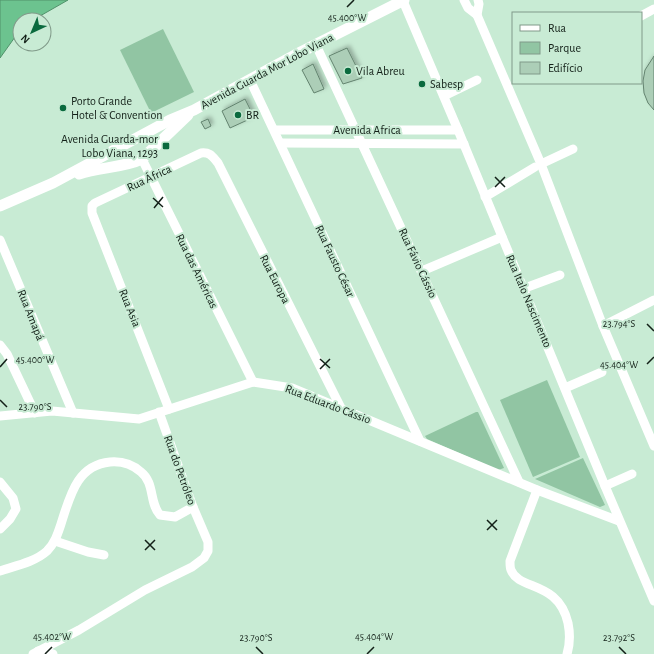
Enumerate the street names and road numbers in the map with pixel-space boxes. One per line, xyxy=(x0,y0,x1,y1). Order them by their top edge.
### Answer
street label: Avenida Guarda Mor Lobo Viana xyxy=(199,31,336,111)
street label: Avenida Africa xyxy=(333,124,401,136)
street label: Rua África xyxy=(125,161,173,193)
street label: Rua Fausto César xyxy=(313,223,357,299)
street label: Rua Fávio Cássio xyxy=(397,226,439,300)
street label: Rua das Américas xyxy=(174,232,220,310)
street label: Rua Europa xyxy=(258,253,293,306)
street label: Rua Italo Nascimento xyxy=(504,253,554,349)
street label: Rua Asia xyxy=(117,287,143,329)
street label: Rua Amapá xyxy=(15,288,47,343)
street label: Rua Eduardo Cássio xyxy=(284,382,373,426)
street label: Rua do Petróleo xyxy=(162,433,198,507)

